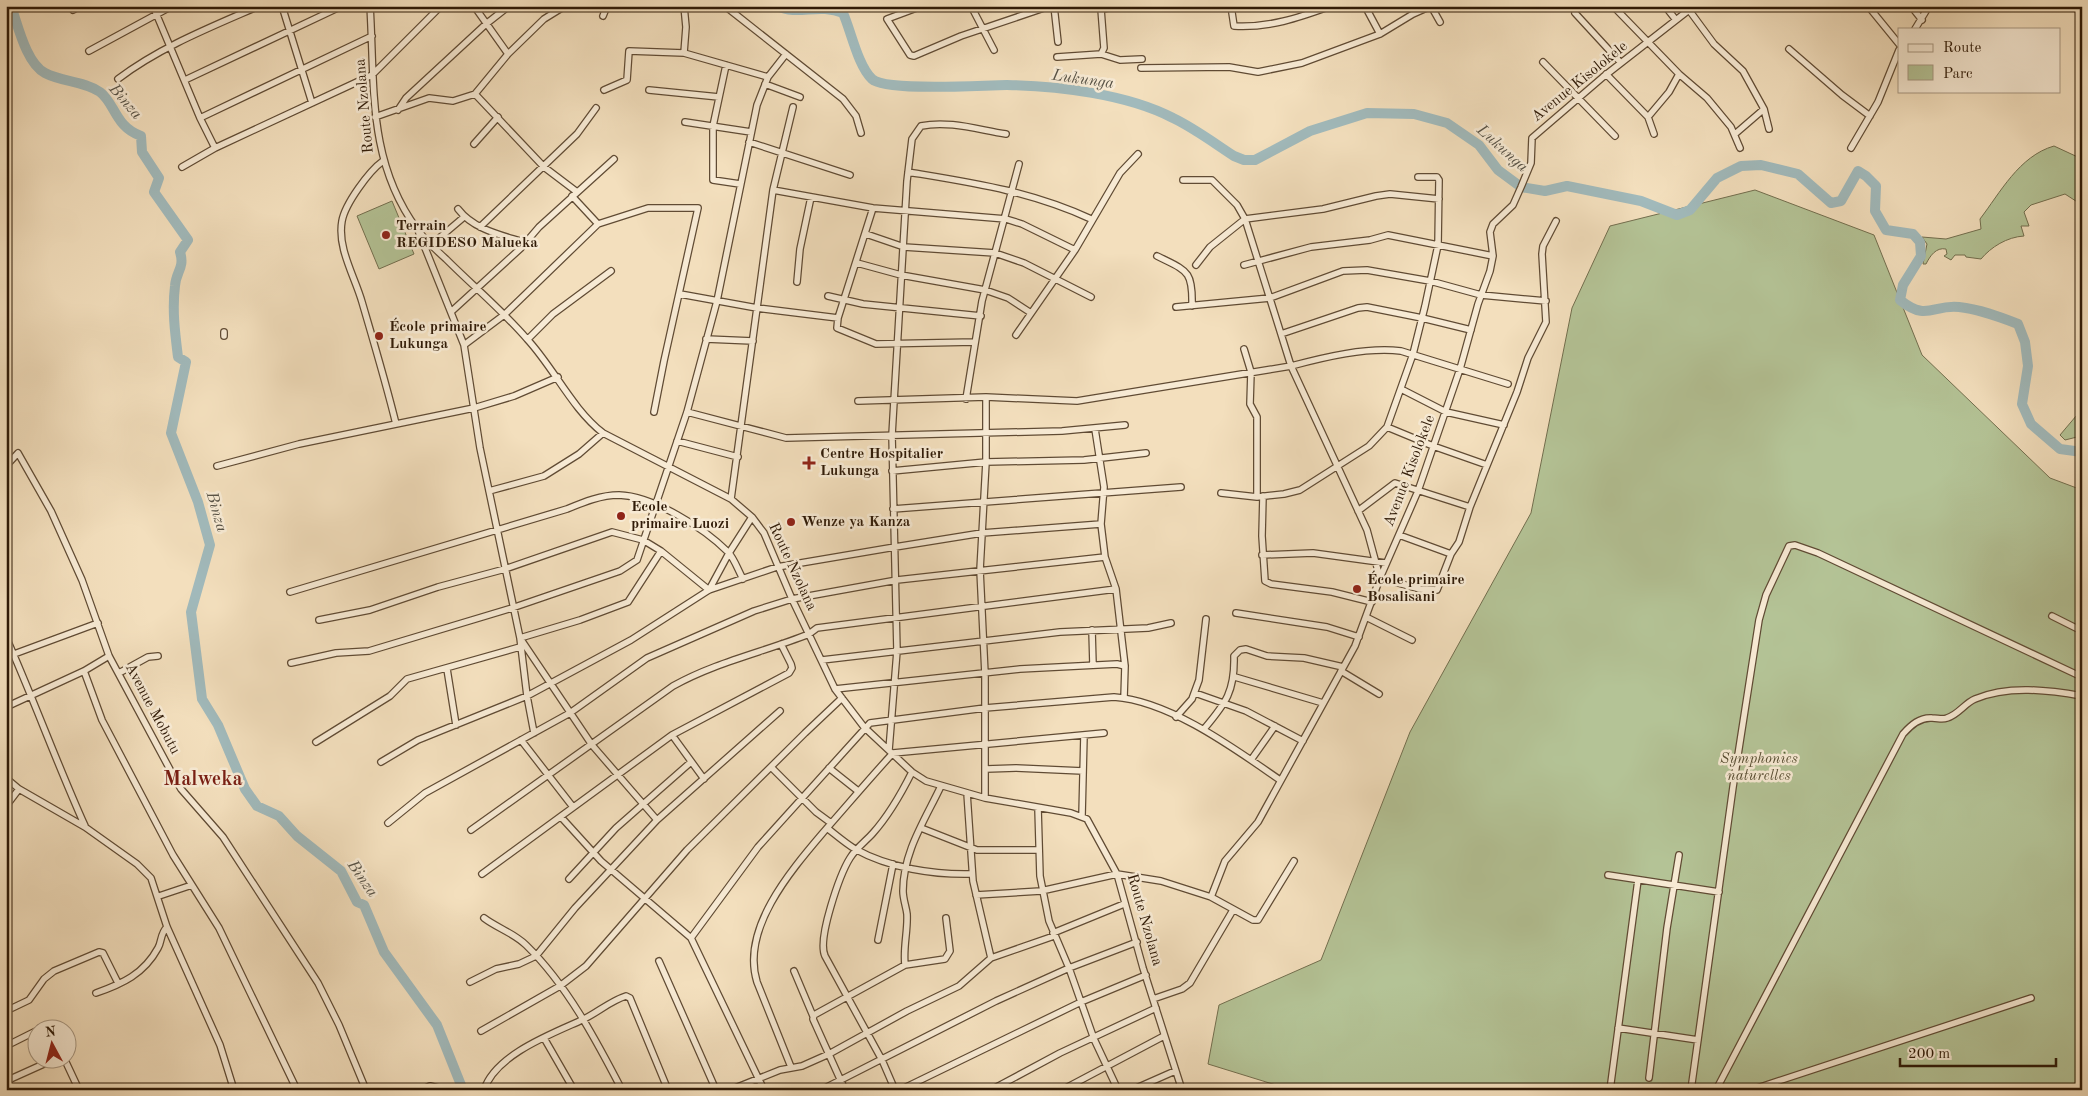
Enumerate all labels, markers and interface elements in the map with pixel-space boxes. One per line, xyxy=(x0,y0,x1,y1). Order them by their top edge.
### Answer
legend xyxy=(1898,28,2060,92)
street label: Avenue Kisolokele xyxy=(1529,39,1631,125)
text: Route xyxy=(1943,41,1981,56)
street label: Route Nzolana xyxy=(353,57,377,154)
text: Parc xyxy=(1943,67,1973,82)
water label: Lukunga xyxy=(1050,68,1115,92)
water label: Binza xyxy=(105,80,145,123)
water label: Lukunga xyxy=(1473,121,1531,176)
place label: Terrain REGIDESO Malueka xyxy=(396,219,538,251)
marker: Terrain REGIDESO Malueka xyxy=(380,229,392,241)
place label: École primaire Lukunga xyxy=(389,317,487,352)
marker: École primaire Lukunga xyxy=(373,330,385,342)
street label: Avenue Kisolokele xyxy=(1382,413,1438,529)
place label: Centre Hospitalier Lukunga xyxy=(820,447,944,479)
marker: Centre Hospitalier Lukunga xyxy=(802,456,816,470)
water label: Binza xyxy=(202,489,229,534)
place label: Ecole primaire Luozi xyxy=(631,500,729,532)
marker: Ecole primaire Luozi xyxy=(615,510,627,522)
place label: Wenze ya Kanza xyxy=(801,515,911,530)
marker: Wenze ya Kanza xyxy=(785,516,797,528)
street label: Route Nzolana xyxy=(765,521,819,614)
place label: École primaire Bosalisani xyxy=(1367,570,1465,605)
marker: École primaire Bosalisani xyxy=(1351,583,1363,595)
street label: Avenue Mobutu xyxy=(122,661,182,757)
park label: Symphonies naturelles xyxy=(1720,752,1798,784)
district label: Malweka xyxy=(163,770,243,790)
water label: Binza xyxy=(343,857,381,901)
street label: Route Nzolana xyxy=(1124,872,1164,968)
north arrow xyxy=(28,1018,78,1068)
text: N xyxy=(44,1024,57,1040)
scale bar xyxy=(1900,1036,2057,1068)
text: 200 m xyxy=(1908,1047,1950,1062)

